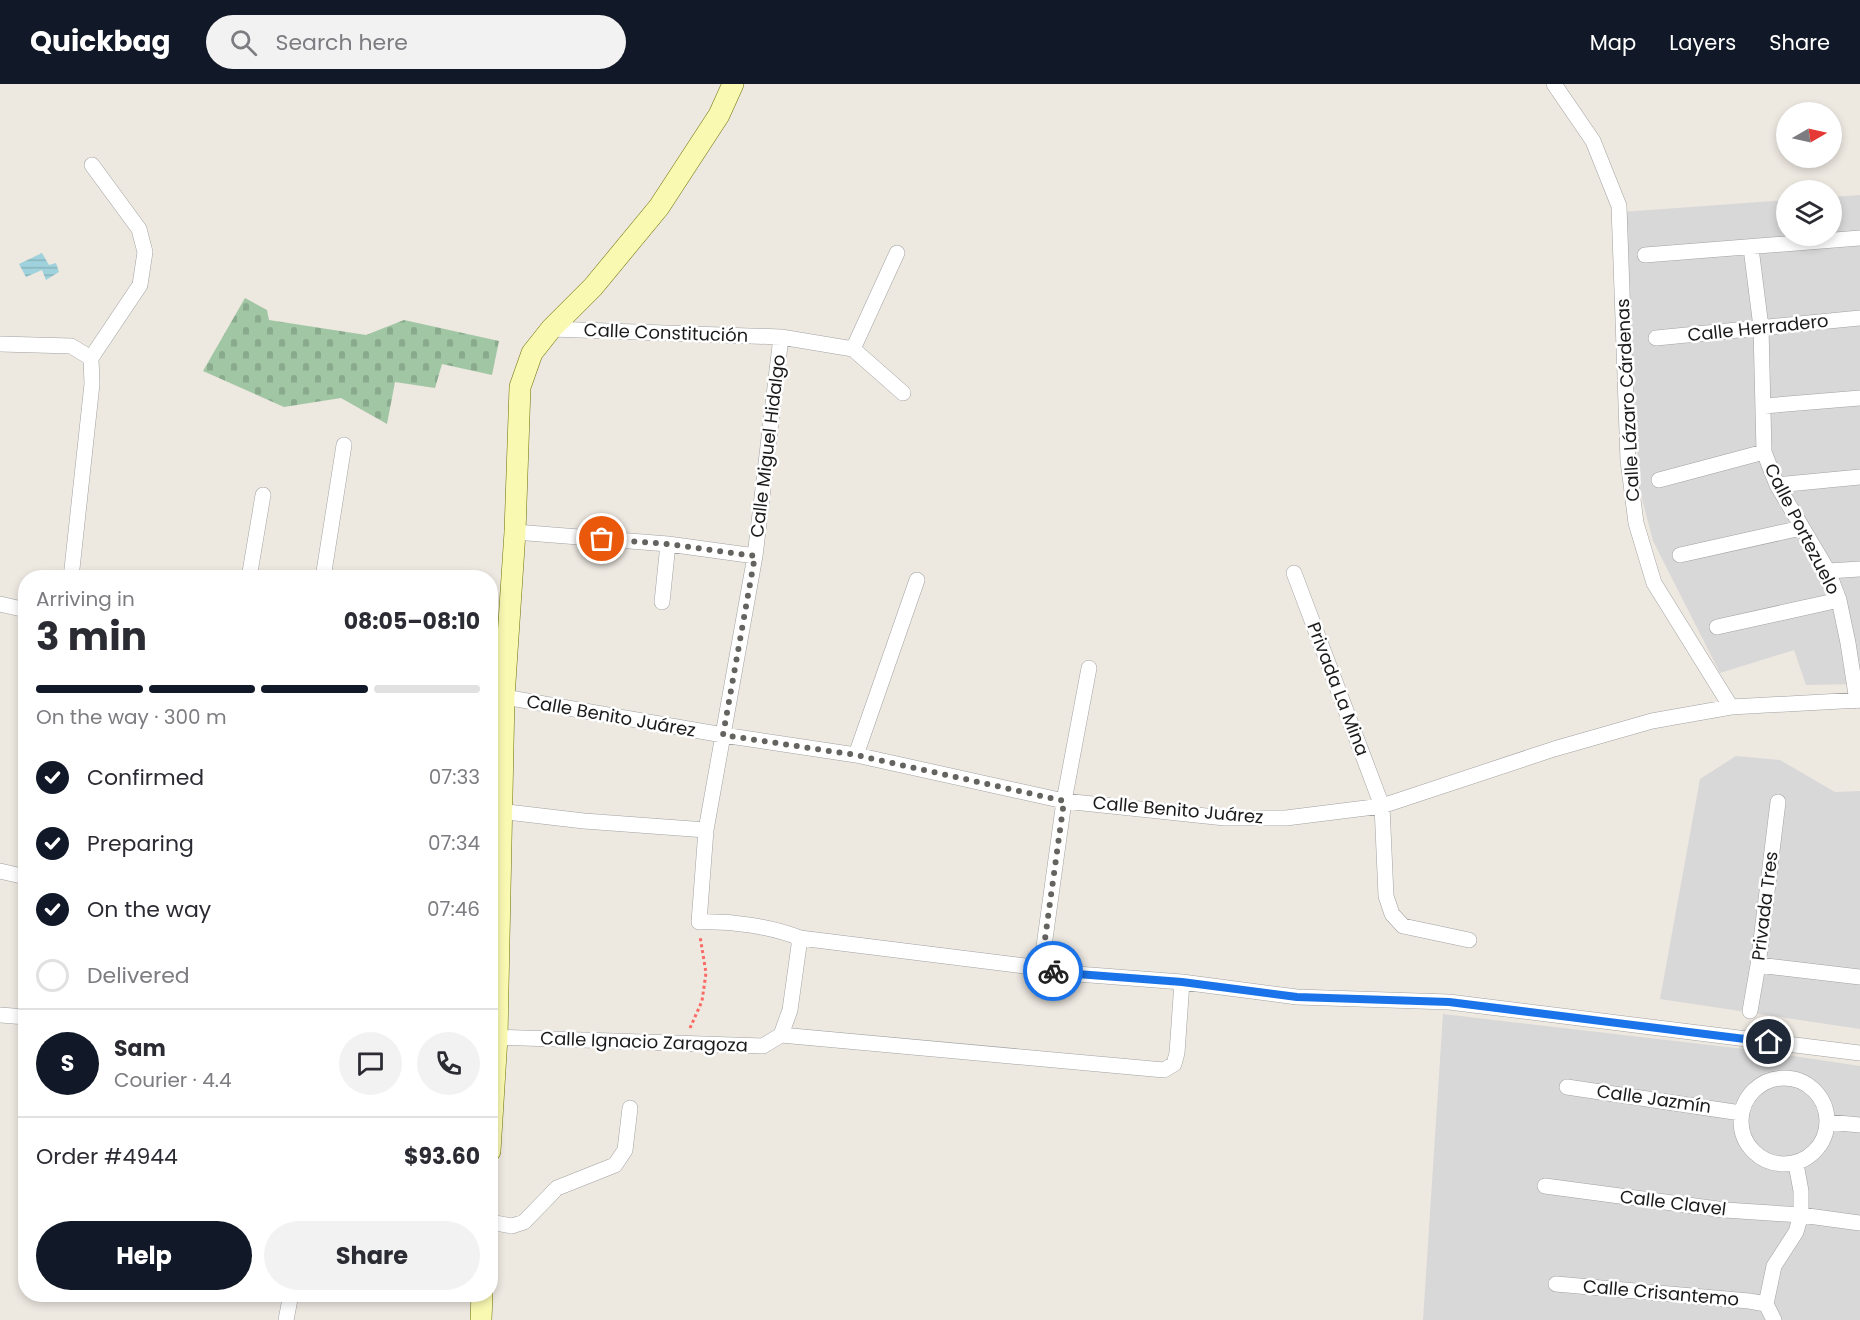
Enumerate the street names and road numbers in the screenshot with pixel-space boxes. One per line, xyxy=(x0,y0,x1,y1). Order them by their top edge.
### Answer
street label: Calle Lázaro Cárdenas xyxy=(1610,298,1645,502)
street label: Calle Herradero xyxy=(1686,308,1830,347)
street label: Calle Constitución xyxy=(583,317,749,348)
street label: Calle Miguel Hidalgo xyxy=(744,353,791,539)
street label: Calle Portezuelo xyxy=(1759,459,1846,599)
street label: Privada La Mina xyxy=(1301,618,1375,759)
street label: Calle Benito Juárez xyxy=(525,688,698,743)
street label: Calle Benito Juárez xyxy=(1092,790,1264,829)
street label: Privada Tres xyxy=(1745,850,1784,962)
street label: Calle Ignacio Zaragoza xyxy=(540,1025,748,1058)
street label: Calle Jazmín xyxy=(1595,1078,1713,1119)
street label: Calle Clavel xyxy=(1618,1184,1728,1221)
street label: Calle Crisantemo xyxy=(1582,1273,1740,1312)

